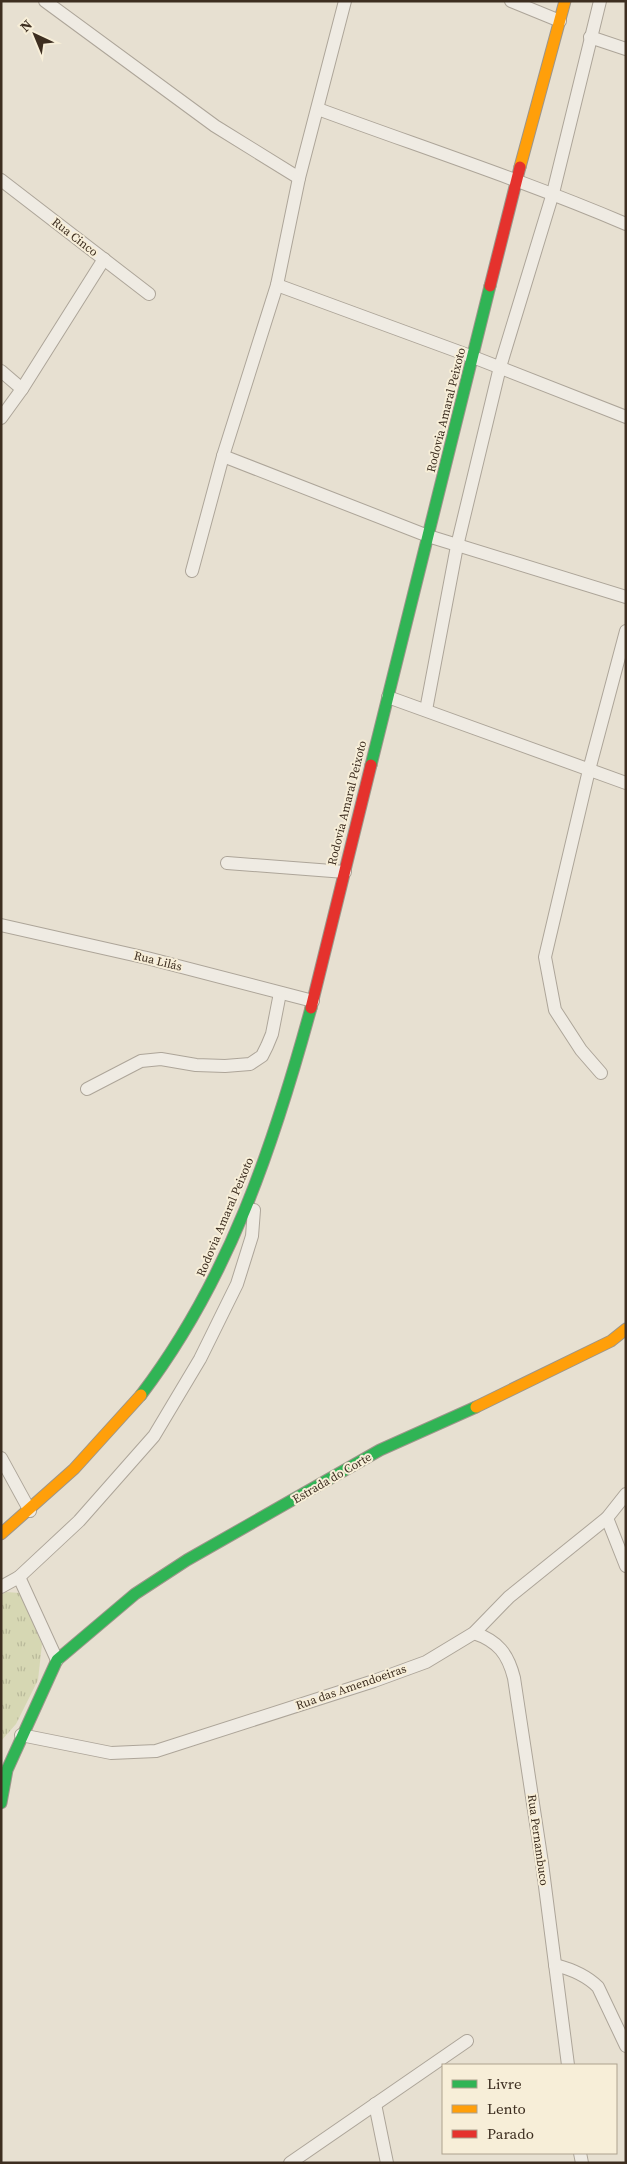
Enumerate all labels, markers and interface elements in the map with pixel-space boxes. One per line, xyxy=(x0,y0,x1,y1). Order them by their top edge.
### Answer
north arrow xyxy=(10,10,60,60)
text: N xyxy=(15,15,37,36)
street label: Rua Cinco xyxy=(49,214,102,260)
street label: Rodovia Amaral Peixoto xyxy=(423,346,469,474)
street label: Rodovia Amaral Peixoto xyxy=(324,739,370,867)
street label: Rua Lilás xyxy=(132,947,184,975)
street label: Rodovia Amaral Peixoto xyxy=(193,1155,258,1279)
street label: Estrada do Corte xyxy=(290,1449,374,1507)
street label: Rua das Amendoeiras xyxy=(294,1661,408,1713)
street label: Rua Pernambuco xyxy=(524,1793,552,1887)
legend xyxy=(442,2064,617,2154)
text: Livre xyxy=(487,2073,522,2094)
text: Lento xyxy=(487,2098,526,2119)
text: Parado xyxy=(487,2123,534,2144)

